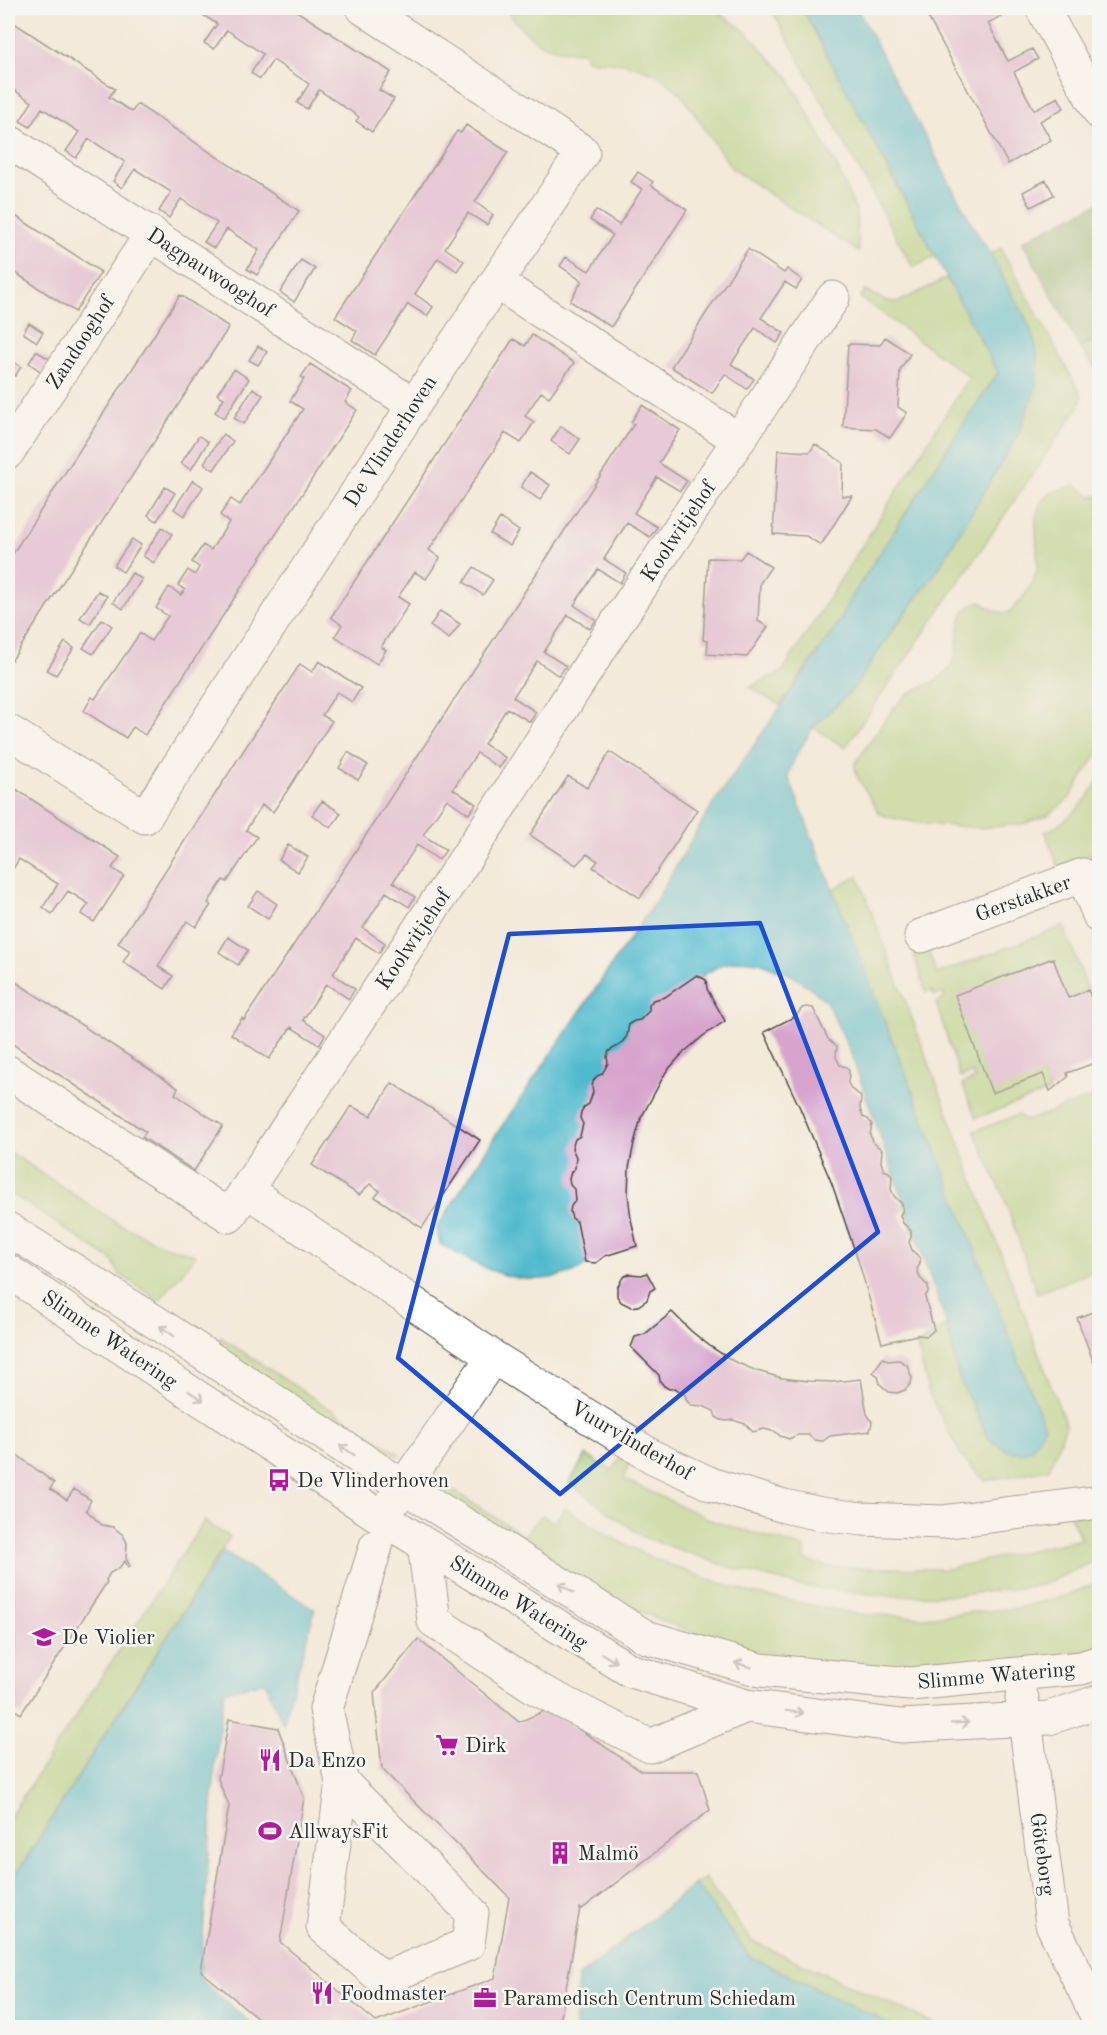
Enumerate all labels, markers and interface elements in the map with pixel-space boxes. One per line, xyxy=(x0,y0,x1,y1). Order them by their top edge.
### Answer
street label: Dagpauwooghof xyxy=(143,224,278,323)
street label: Zandooghof xyxy=(43,291,120,394)
street label: De Vlinderhoven xyxy=(341,372,441,511)
street label: Koolwitjehof xyxy=(638,477,721,586)
street label: Gerstakker xyxy=(973,872,1075,926)
street label: Koolwitjehof xyxy=(373,885,456,994)
street label: Slimme Watering xyxy=(38,1287,181,1394)
one-way arrow xyxy=(160,1325,176,1337)
one-way arrow xyxy=(187,1390,204,1402)
street label: Vuurvlinderhof xyxy=(566,1398,697,1485)
one-way arrow xyxy=(340,1444,356,1456)
bus stop icon: De Vlinderhoven xyxy=(266,1467,292,1493)
place label: De Vlinderhoven xyxy=(297,1471,449,1492)
street label: Slimme Watering xyxy=(445,1552,591,1654)
one-way arrow xyxy=(558,1581,575,1593)
school or university icon: De Violier xyxy=(31,1624,57,1650)
place label: De Violier xyxy=(62,1628,155,1649)
one-way arrow xyxy=(600,1652,617,1664)
one-way arrow xyxy=(733,1659,752,1670)
street label: Slimme Watering xyxy=(916,1659,1077,1694)
one-way arrow xyxy=(785,1707,805,1718)
one-way arrow xyxy=(949,1717,969,1728)
supermarket icon: Dirk xyxy=(434,1732,460,1758)
place label: Dirk xyxy=(465,1736,507,1757)
restaurant icon: Da Enzo xyxy=(257,1747,283,1773)
place label: Da Enzo xyxy=(288,1751,366,1772)
street label: Göteborg xyxy=(1025,1811,1058,1898)
sports icon: AllwaysFit xyxy=(257,1818,283,1844)
place label: AllwaysFit xyxy=(288,1822,389,1843)
building icon: Malmö xyxy=(547,1840,573,1866)
place label: Malmö xyxy=(578,1844,639,1865)
restaurant icon: Foodmaster xyxy=(309,1980,335,2006)
place label: Foodmaster xyxy=(340,1984,447,2005)
office icon: Paramedisch Centrum Schiedam xyxy=(472,1985,498,2011)
place label: Paramedisch Centrum Schiedam xyxy=(503,1989,796,2010)

